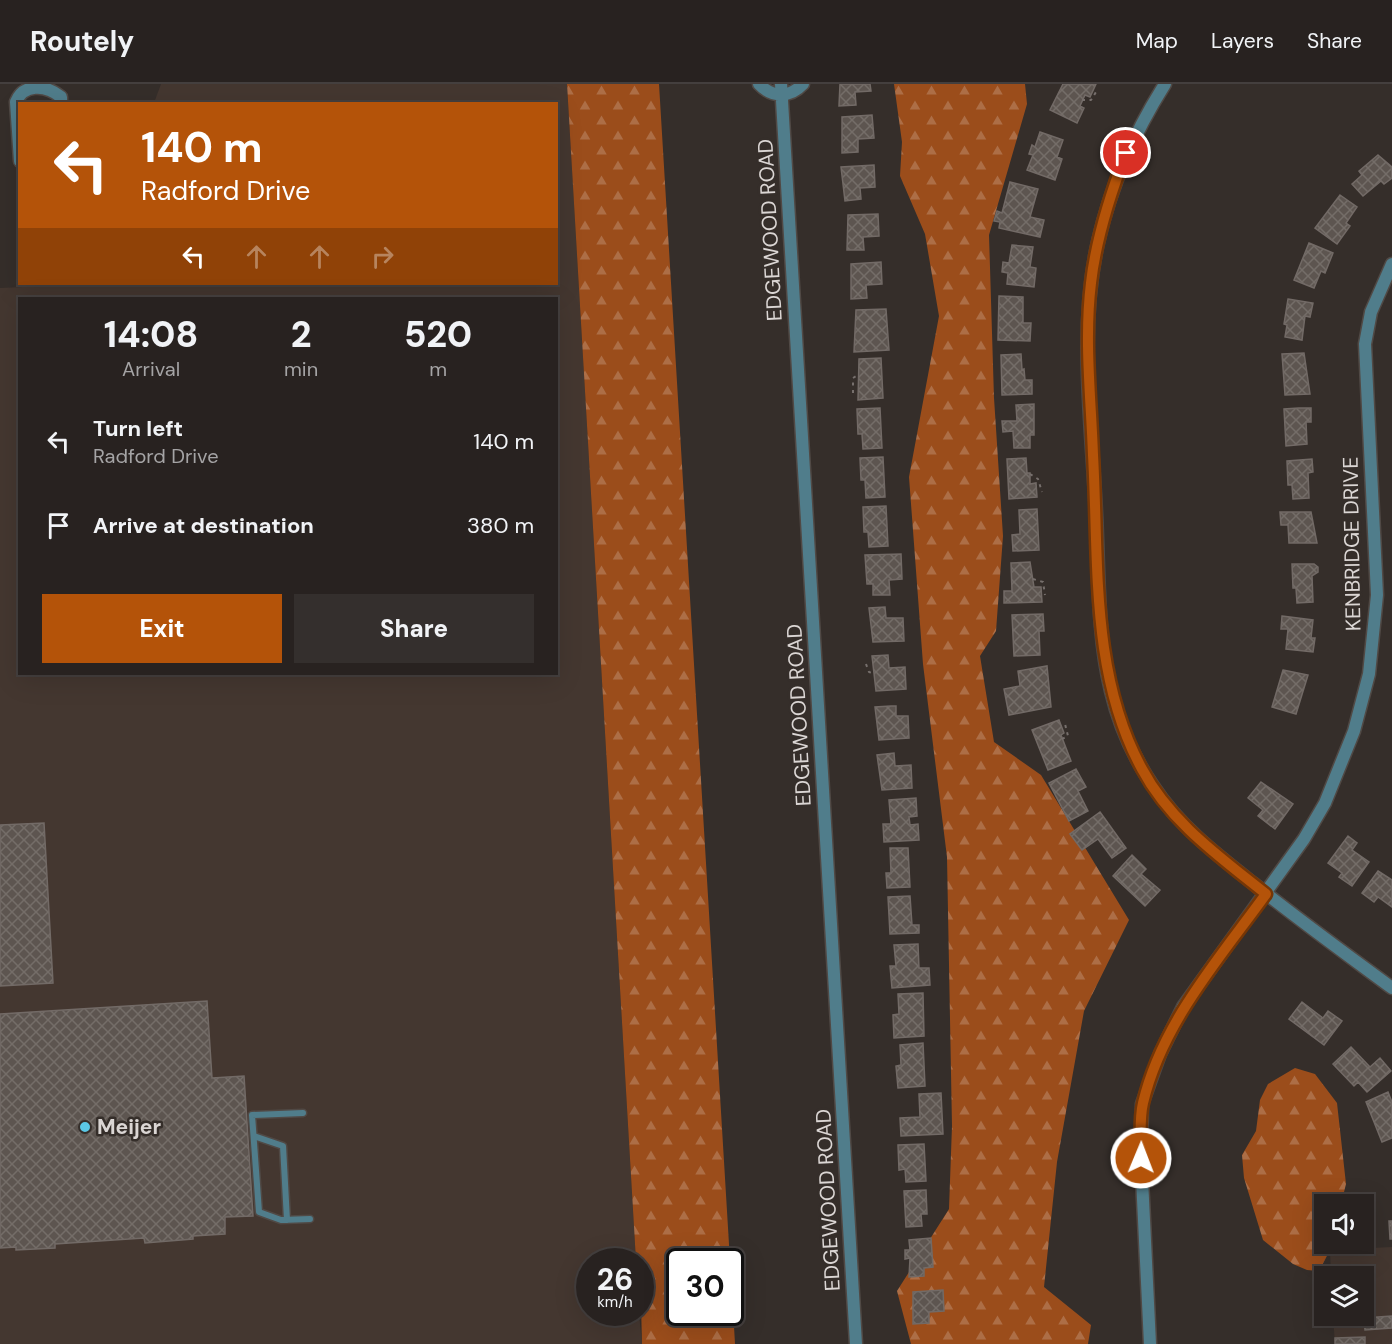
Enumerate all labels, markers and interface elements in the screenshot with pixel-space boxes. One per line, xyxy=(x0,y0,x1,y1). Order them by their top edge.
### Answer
text: Routely xyxy=(30,23,134,60)
text: Map xyxy=(1136,27,1178,55)
text: Layers xyxy=(1211,27,1274,55)
text: Share xyxy=(1307,27,1362,55)
text: 140 m xyxy=(141,120,263,175)
icon: left xyxy=(42,126,120,204)
pin xyxy=(1100,127,1151,178)
icon: arrive xyxy=(1109,136,1142,169)
street label: EDGEWOOD ROAD xyxy=(751,138,789,322)
text: Radford Drive xyxy=(141,173,310,208)
icon: left xyxy=(177,240,210,273)
icon: ahead xyxy=(240,240,273,273)
icon: ahead xyxy=(303,240,336,273)
icon: right xyxy=(366,240,399,273)
text: 14:08 xyxy=(104,311,198,358)
text: 2 xyxy=(291,311,312,358)
text: 520 xyxy=(404,311,472,358)
text: Arrival xyxy=(122,356,180,382)
text: min xyxy=(284,356,318,382)
text: m xyxy=(429,356,447,382)
text: Turn left xyxy=(93,414,183,443)
icon: left xyxy=(42,425,75,458)
text: 140 m xyxy=(473,427,534,456)
text: Radford Drive xyxy=(93,443,219,469)
street label: KENBRIDGE DRIVE xyxy=(1336,457,1368,631)
icon: arrive xyxy=(42,509,75,542)
text: Arrive at destination xyxy=(93,511,314,540)
text: 380 m xyxy=(467,511,534,540)
button: Exit xyxy=(42,594,282,663)
button: Share xyxy=(294,594,534,663)
street label: EDGEWOOD ROAD xyxy=(780,623,818,807)
street label: EDGEWOOD ROAD xyxy=(809,1108,847,1292)
place label: Meijer xyxy=(97,1113,161,1141)
marker: Meijer xyxy=(78,1120,92,1134)
position arrow xyxy=(1109,1126,1173,1190)
map controls xyxy=(1314,1194,1374,1326)
button: sound xyxy=(1314,1194,1374,1254)
speed limit sign: 30 xyxy=(666,1248,744,1326)
text: 26 xyxy=(597,1260,633,1299)
button: layers xyxy=(1314,1266,1374,1326)
text: km/h xyxy=(597,1292,633,1312)

